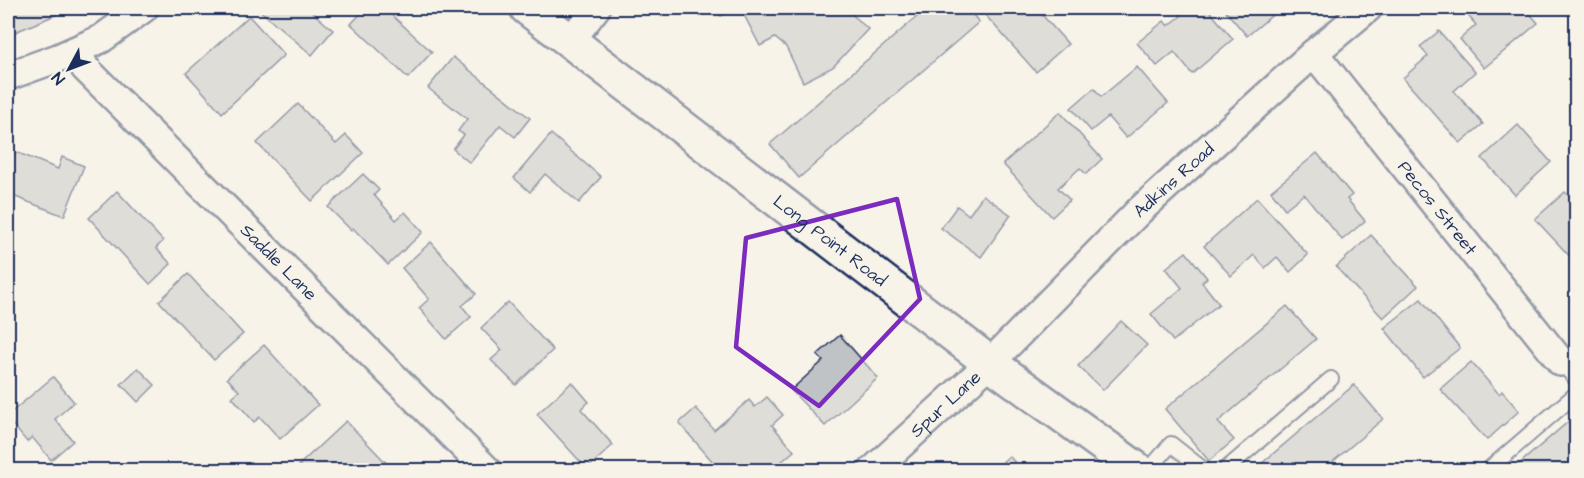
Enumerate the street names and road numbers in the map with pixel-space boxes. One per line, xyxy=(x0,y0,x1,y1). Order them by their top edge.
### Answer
street label: Adkins Road xyxy=(1128,137,1220,223)
street label: Pecos Street xyxy=(1392,155,1483,261)
street label: Long Point Road xyxy=(768,189,892,293)
street label: Saddle Lane xyxy=(235,218,323,306)
street label: Spur Lane xyxy=(905,365,987,443)

